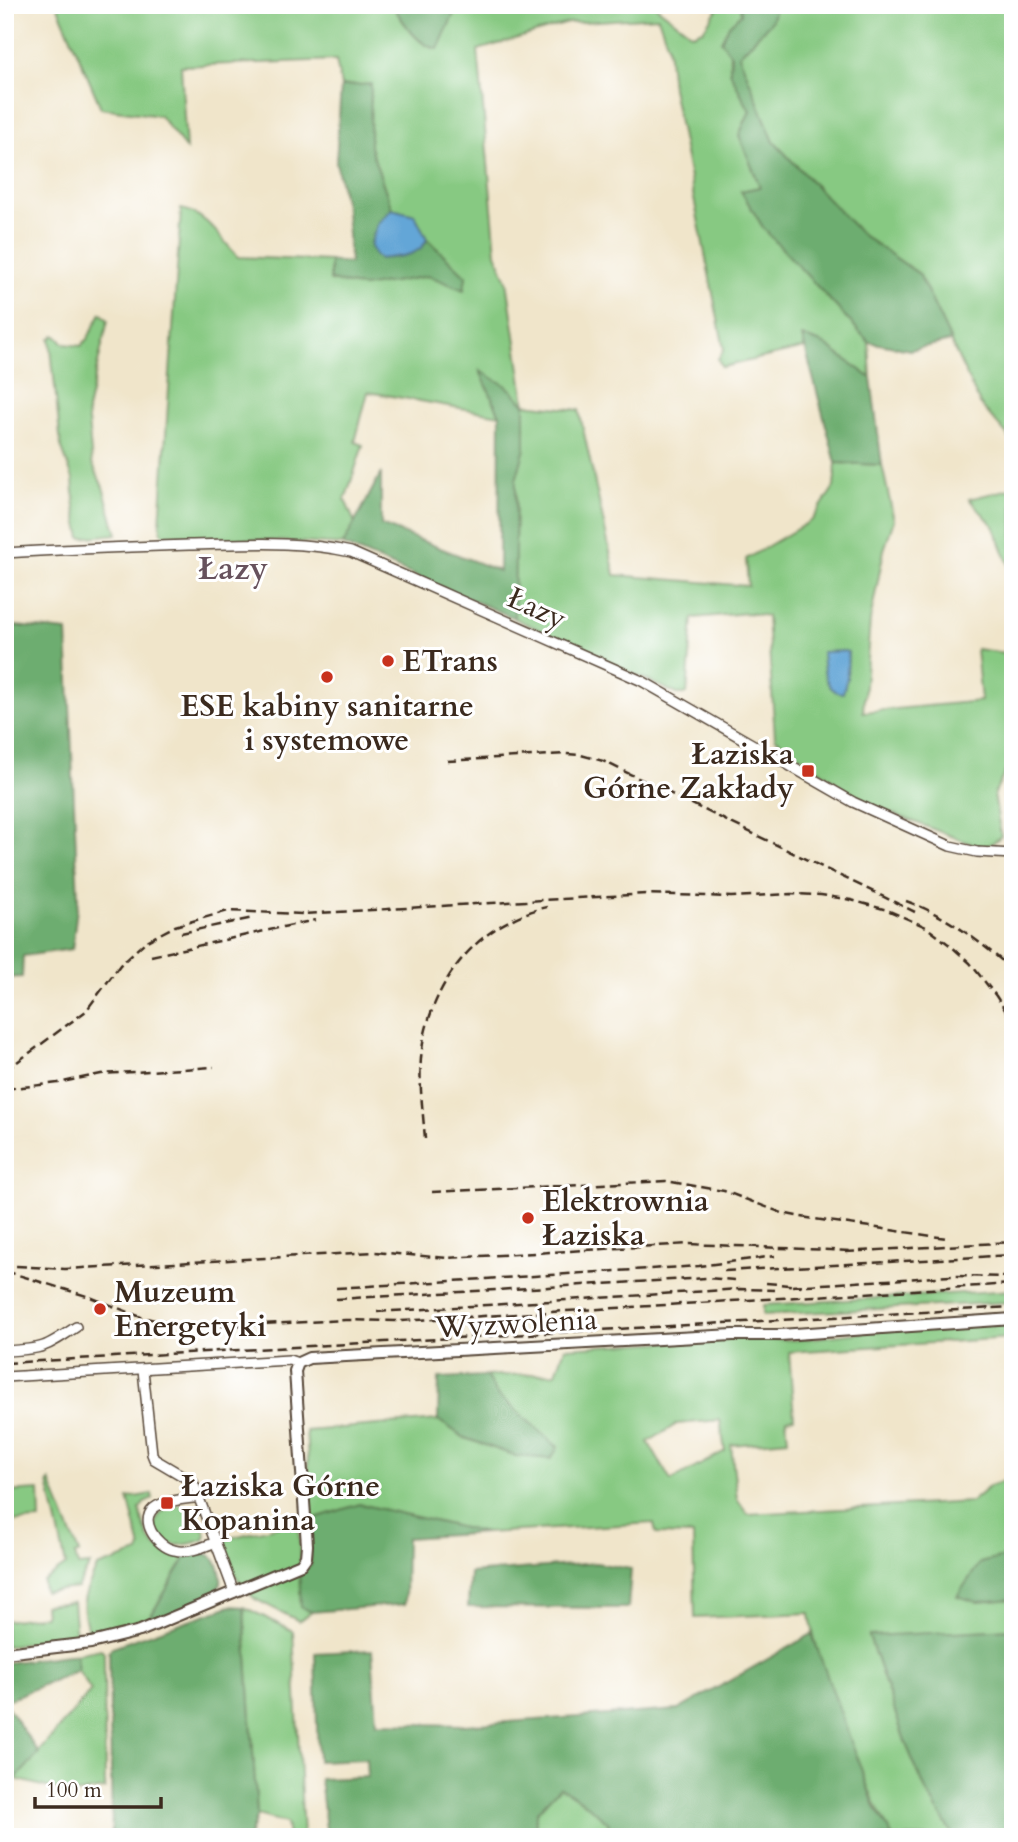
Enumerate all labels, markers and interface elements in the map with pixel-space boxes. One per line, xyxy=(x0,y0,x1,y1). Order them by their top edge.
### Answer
district label: Łazy xyxy=(198,547,268,591)
street label: Łazy xyxy=(501,577,573,640)
place label: ETrans xyxy=(402,641,498,682)
marker: ETrans xyxy=(380,653,396,669)
marker: ESE kabiny sanitarne i systemowe xyxy=(319,669,335,685)
place label: ESE kabiny sanitarne i systemowe xyxy=(180,686,474,761)
place label: Łaziska Górne Zakłady xyxy=(583,734,794,809)
marker: Łaziska Górne Zakłady xyxy=(800,763,816,779)
place label: Elektrownia Łaziska xyxy=(542,1181,709,1256)
marker: Elektrownia Łaziska xyxy=(520,1210,536,1226)
place label: Muzeum Energetyki xyxy=(114,1272,266,1347)
street label: Wyzwolenia xyxy=(433,1299,598,1348)
marker: Muzeum Energetyki xyxy=(92,1301,108,1317)
place label: Łaziska Górne Kopanina xyxy=(181,1466,380,1541)
marker: Łaziska Górne Kopanina xyxy=(159,1495,175,1511)
scale bar xyxy=(35,1765,161,1809)
text: 100 m xyxy=(46,1776,102,1805)

